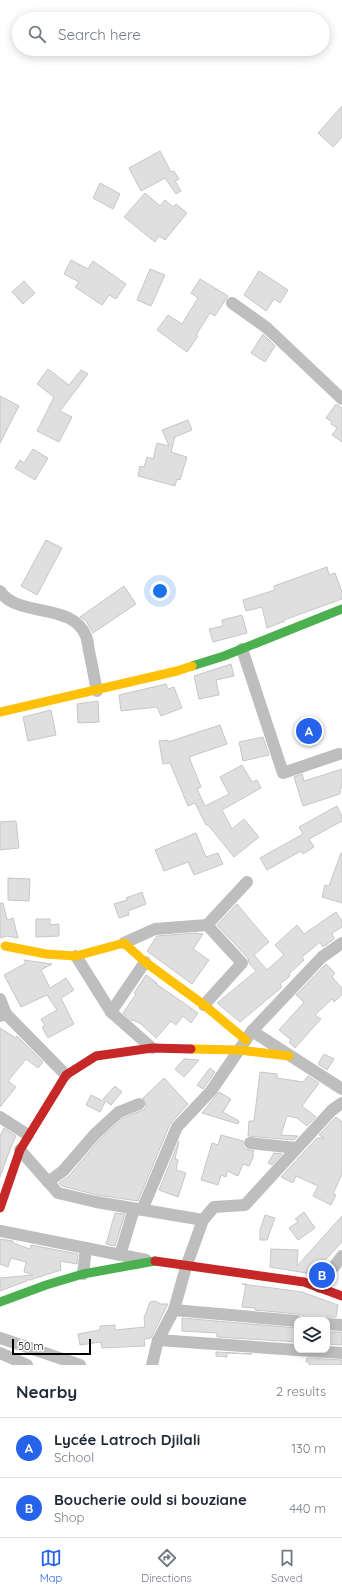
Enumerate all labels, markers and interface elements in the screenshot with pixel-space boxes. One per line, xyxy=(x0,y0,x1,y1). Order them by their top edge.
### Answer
search box xyxy=(12,12,330,56)
icon: search xyxy=(26,23,48,45)
text: Search here xyxy=(58,25,141,44)
your location xyxy=(150,581,170,601)
pin: A xyxy=(296,716,322,746)
pin: B xyxy=(309,1260,335,1290)
map controls xyxy=(294,1317,330,1353)
button: layers xyxy=(294,1317,330,1353)
scale bar xyxy=(12,1337,91,1356)
text: 50 m xyxy=(18,1339,44,1353)
text: Nearby xyxy=(16,1381,77,1402)
text: 2 results xyxy=(276,1383,326,1399)
text: Lycée Latroch Djilali xyxy=(54,1430,200,1449)
text: A xyxy=(25,1440,33,1456)
text: 130 m xyxy=(291,1440,326,1456)
text: School xyxy=(54,1449,94,1465)
text: Boucherie ould si bouziane xyxy=(54,1490,247,1509)
text: B xyxy=(25,1500,33,1516)
text: 440 m xyxy=(289,1500,326,1516)
text: Shop xyxy=(54,1509,84,1525)
tab: Map xyxy=(40,1547,62,1585)
tab: Directions xyxy=(141,1547,192,1585)
tab: Saved xyxy=(271,1547,302,1585)

